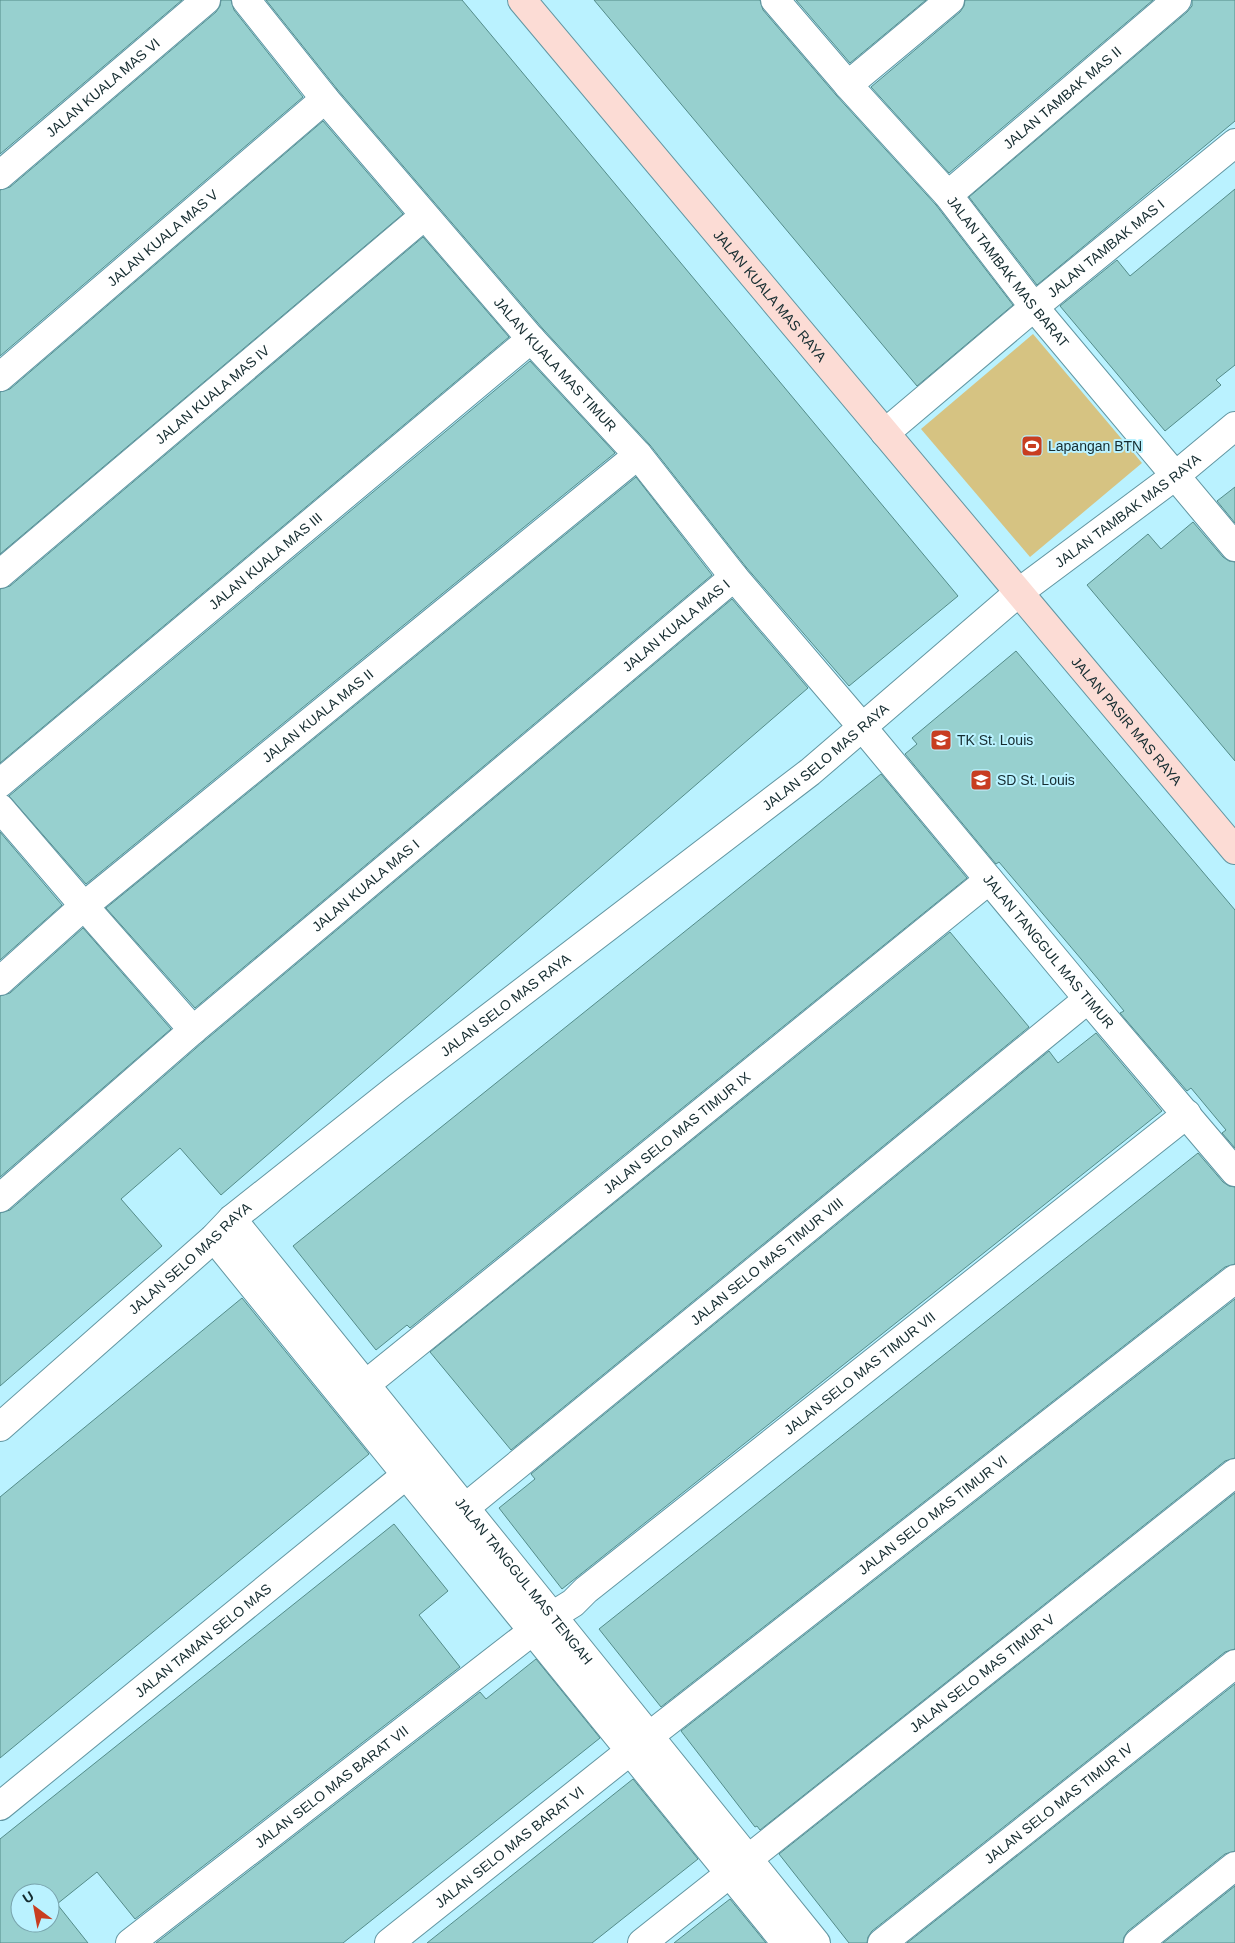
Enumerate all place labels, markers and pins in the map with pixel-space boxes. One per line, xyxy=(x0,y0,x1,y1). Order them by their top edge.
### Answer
sports icon: Lapangan BTN xyxy=(1020,434,1044,458)
place label: Lapangan BTN xyxy=(1048,438,1142,454)
school or university icon: TK St. Louis xyxy=(929,728,953,752)
place label: TK St. Louis xyxy=(957,732,1033,748)
school or university icon: SD St. Louis xyxy=(969,768,993,792)
place label: SD St. Louis xyxy=(997,772,1075,788)

